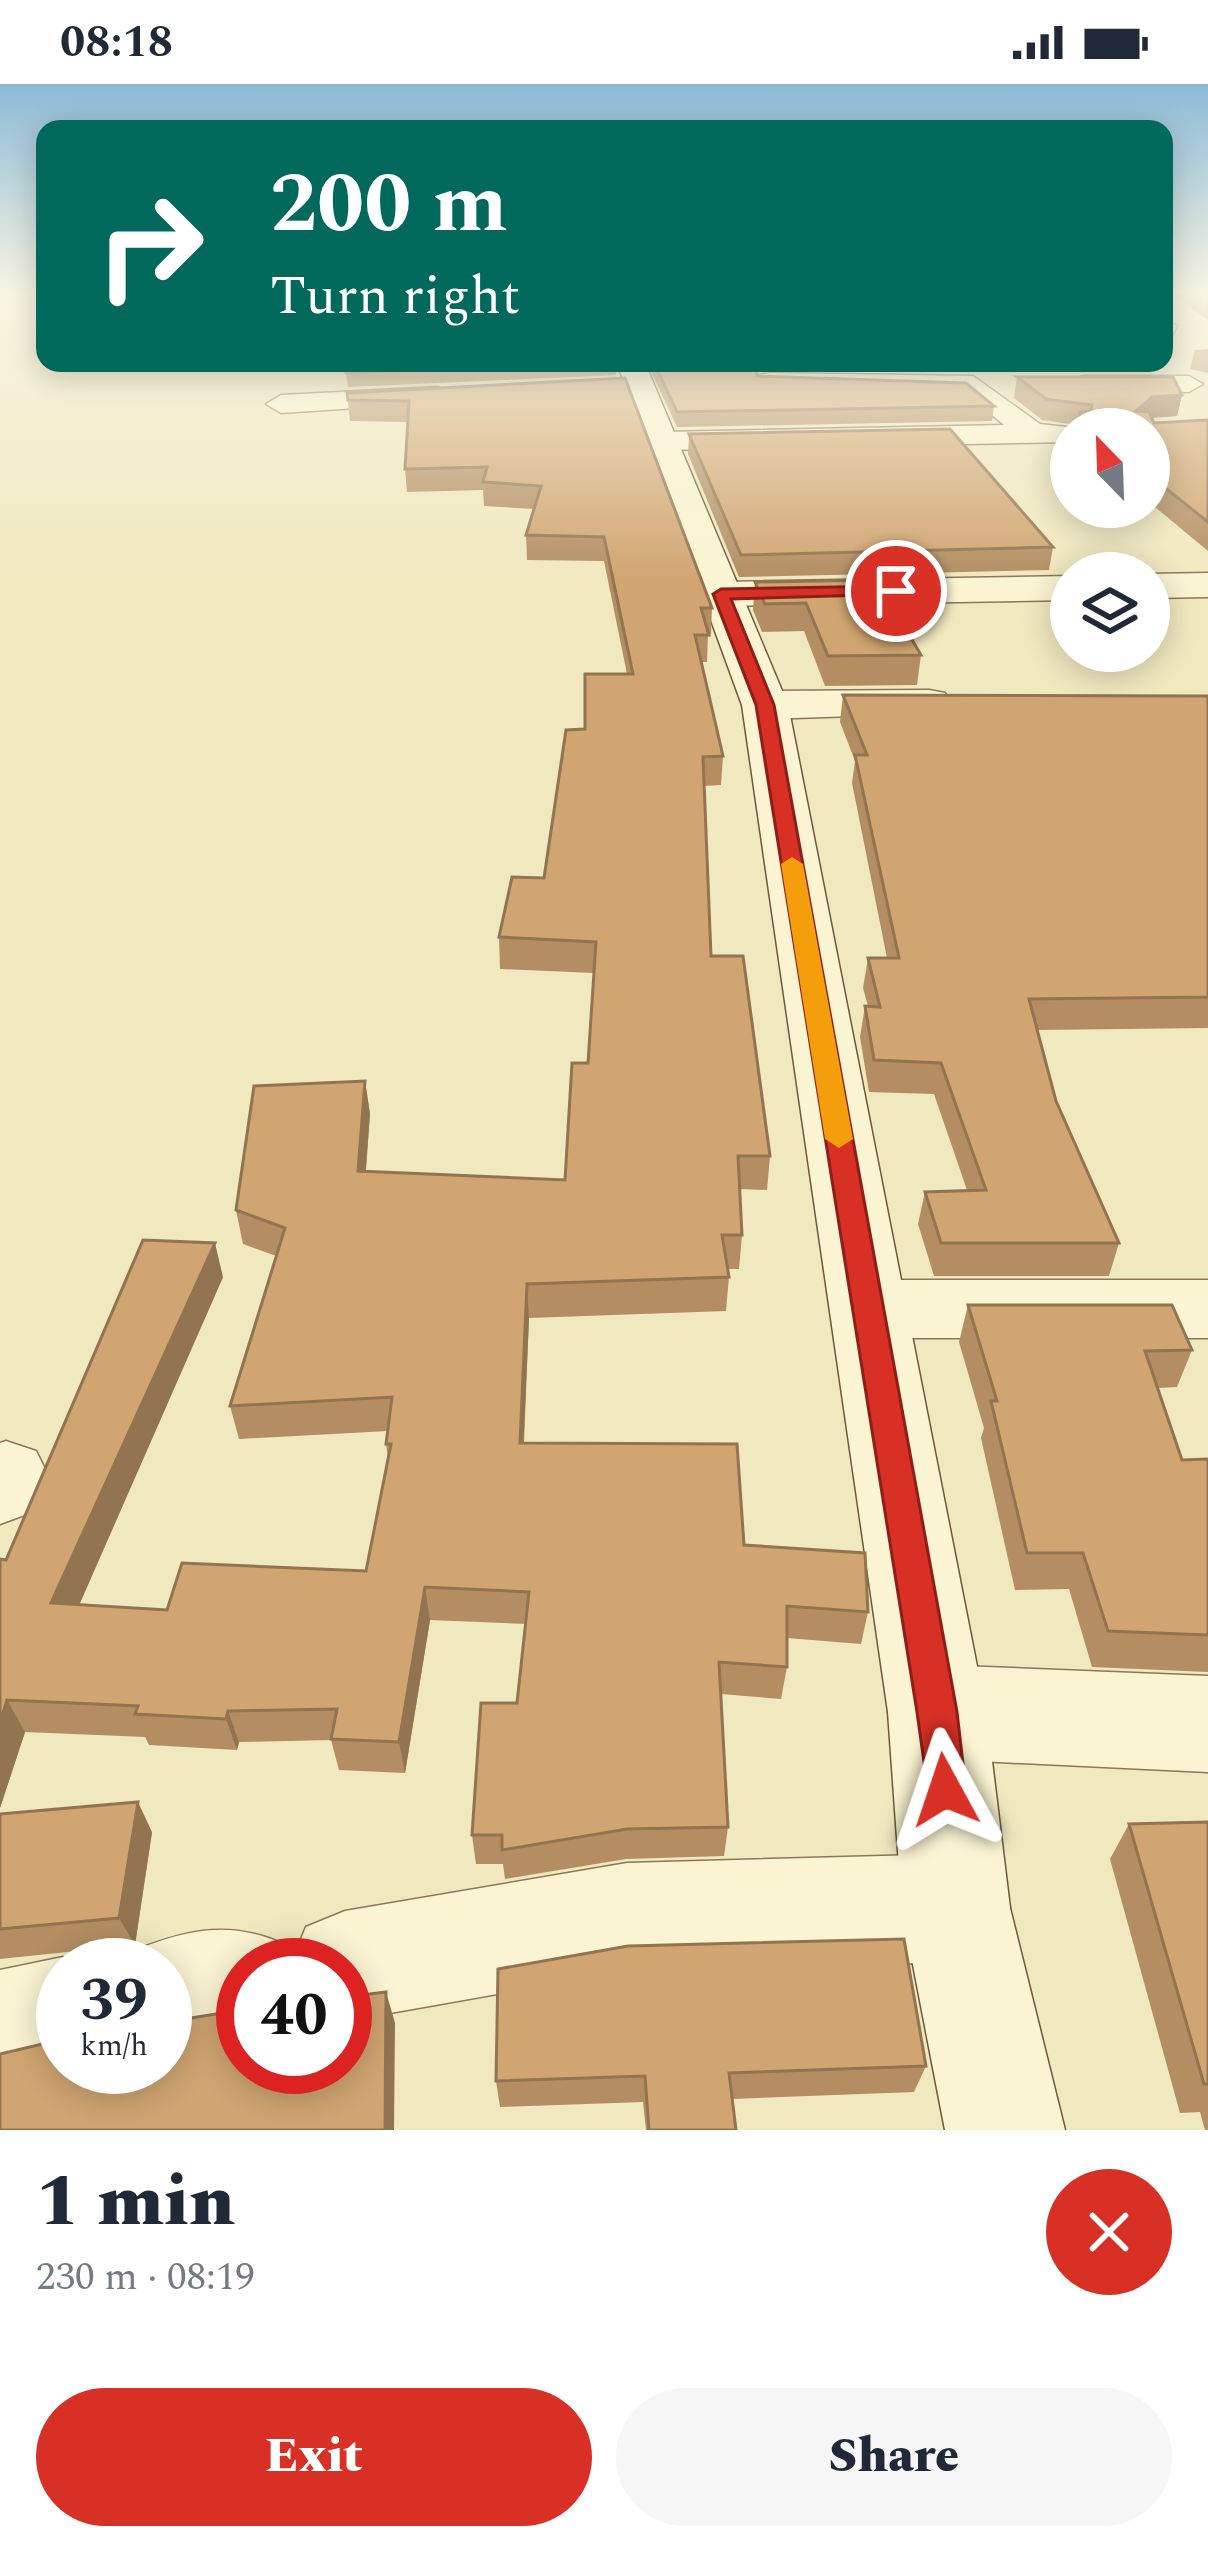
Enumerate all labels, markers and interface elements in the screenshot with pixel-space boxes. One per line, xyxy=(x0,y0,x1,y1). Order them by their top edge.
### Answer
text: 08:18 xyxy=(60,8,173,77)
text: 200 m xyxy=(270,141,508,269)
icon: right xyxy=(72,168,228,324)
text: Turn right xyxy=(270,256,520,338)
north arrow xyxy=(1050,408,1170,528)
map controls xyxy=(1050,408,1170,672)
pin xyxy=(845,540,947,642)
button: layers xyxy=(1050,552,1170,672)
icon: arrive xyxy=(863,558,929,624)
position arrow xyxy=(882,1727,1008,1853)
speed limit sign: 40 xyxy=(216,1938,372,2094)
text: 39 xyxy=(80,1955,148,2047)
text: km/h xyxy=(80,2023,148,2069)
text: 1 min xyxy=(36,2148,235,2257)
button: close xyxy=(1046,2169,1172,2295)
text: 230 m · 08:19 xyxy=(36,2248,255,2307)
button: Exit xyxy=(36,2388,592,2526)
button: Share xyxy=(616,2388,1172,2526)

